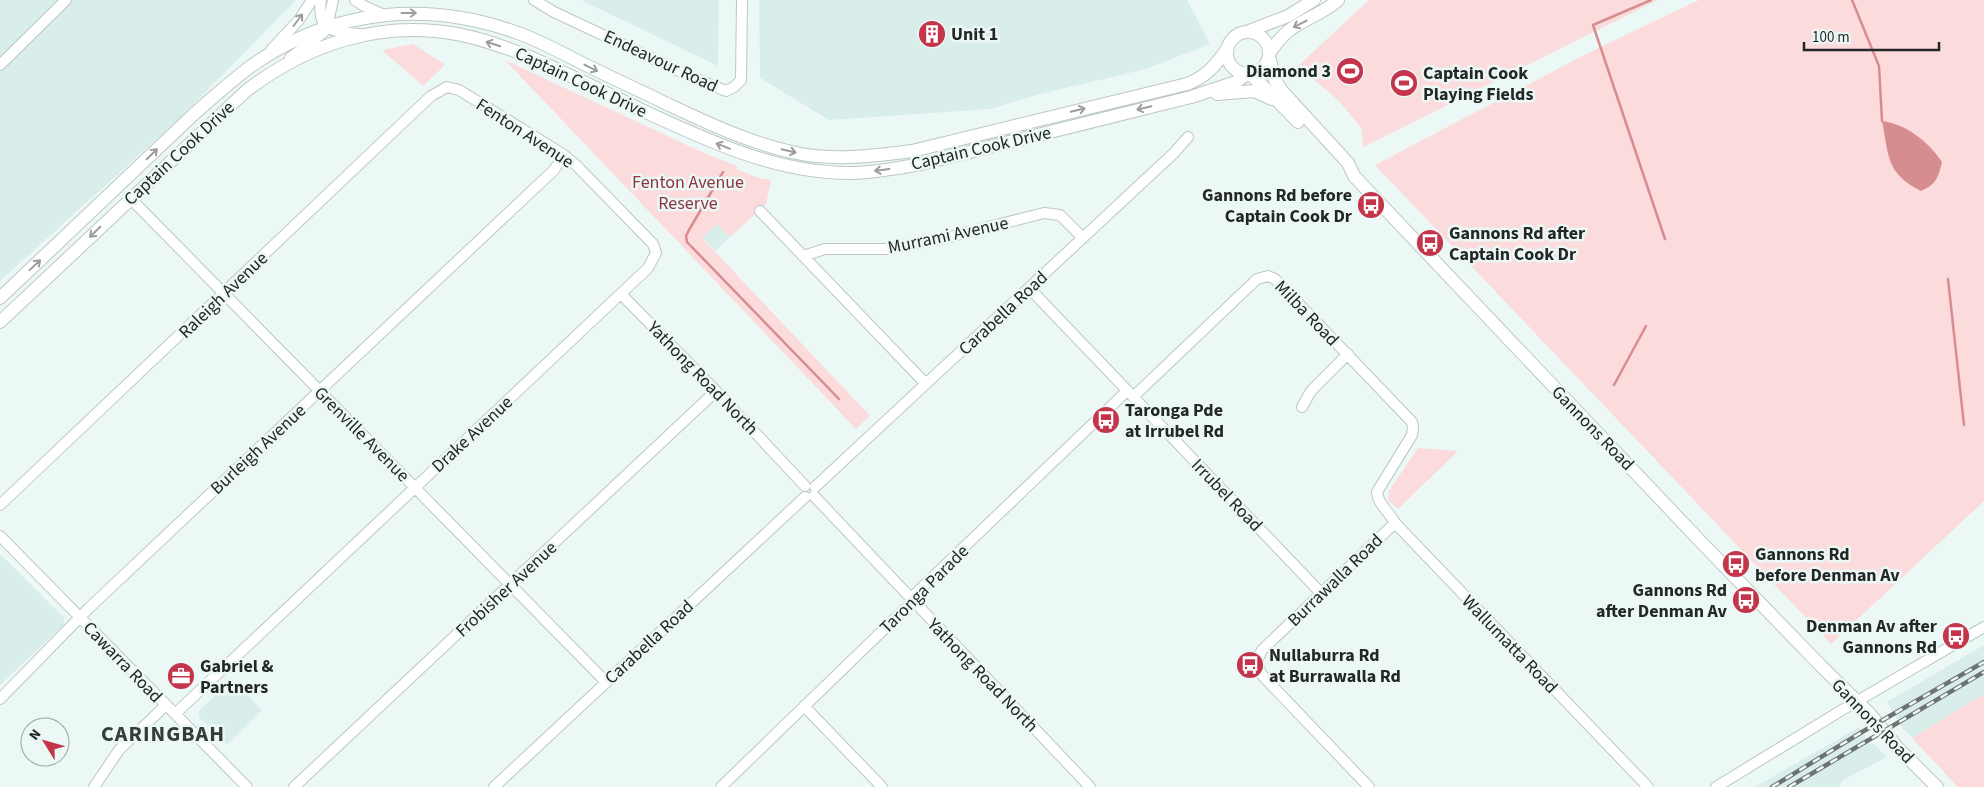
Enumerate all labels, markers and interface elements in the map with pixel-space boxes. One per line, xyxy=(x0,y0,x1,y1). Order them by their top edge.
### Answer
one-way arrow xyxy=(400,8,417,18)
one-way arrow xyxy=(293,13,303,27)
building icon: Unit 1 xyxy=(917,19,947,49)
one-way arrow xyxy=(1292,19,1307,29)
scale bar xyxy=(1804,20,1939,52)
place label: Unit 1 xyxy=(951,22,998,47)
street label: Endeavour Road xyxy=(600,24,722,99)
text: 100 m xyxy=(1812,27,1850,48)
one-way arrow xyxy=(486,39,502,48)
street label: Captain Cook Drive xyxy=(511,41,651,124)
sports icon: Diamond 3 xyxy=(1335,56,1365,86)
place label: Diamond 3 xyxy=(1246,59,1331,84)
place label: Captain Cook Playing Fields xyxy=(1423,61,1533,107)
one-way arrow xyxy=(583,63,598,73)
sports icon: Captain Cook Playing Fields xyxy=(1389,68,1419,98)
street label: Fenton Avenue xyxy=(471,92,579,174)
street label: Captain Cook Drive xyxy=(119,95,240,211)
one-way arrow xyxy=(1136,104,1152,113)
one-way arrow xyxy=(1070,105,1086,114)
street label: Captain Cook Drive xyxy=(909,120,1054,177)
one-way arrow xyxy=(716,141,731,151)
one-way arrow xyxy=(780,147,796,156)
one-way arrow xyxy=(146,148,159,160)
one-way arrow xyxy=(874,165,890,175)
park label: Fenton Avenue Reserve xyxy=(632,170,744,216)
place label: Gannons Rd before Captain Cook Dr xyxy=(1202,183,1353,229)
bus stop icon: Gannons Rd before Captain Cook Dr xyxy=(1356,190,1386,220)
street label: Murrami Avenue xyxy=(886,211,1011,260)
place label: Gannons Rd after Captain Cook Dr xyxy=(1449,221,1586,267)
one-way arrow xyxy=(88,226,101,238)
bus stop icon: Gannons Rd after Captain Cook Dr xyxy=(1415,228,1445,258)
street label: Raleigh Avenue xyxy=(173,246,273,344)
one-way arrow xyxy=(29,259,42,271)
street label: Carabella Road xyxy=(953,265,1053,361)
street label: Milba Road xyxy=(1269,275,1345,352)
street label: Yathong Road North xyxy=(641,315,764,441)
street label: Gannons Road xyxy=(1546,380,1640,476)
street label: Grenville Avenue xyxy=(308,381,415,488)
street label: Drake Avenue xyxy=(426,390,518,478)
street label: Burleigh Avenue xyxy=(205,398,312,500)
place label: Taronga Pde at Irrubel Rd xyxy=(1125,398,1224,444)
bus stop icon: Taronga Pde at Irrubel Rd xyxy=(1091,405,1121,435)
street label: Irrubel Road xyxy=(1185,453,1268,537)
street label: Burrawalla Road xyxy=(1282,528,1389,632)
street label: Frobisher Avenue xyxy=(450,536,563,643)
street label: Taronga Parade xyxy=(874,539,975,640)
place label: Gannons Rd before Denman Av xyxy=(1755,542,1900,588)
bus stop icon: Gannons Rd before Denman Av xyxy=(1721,549,1751,579)
place label: Gannons Rd after Denman Av xyxy=(1596,578,1728,624)
bus stop icon: Gannons Rd after Denman Av xyxy=(1731,585,1761,615)
street label: Wallumatta Road xyxy=(1456,589,1563,699)
street label: Carabella Road xyxy=(599,594,699,690)
street label: Yathong Road North xyxy=(921,612,1044,738)
place label: Denman Av after Gannons Rd xyxy=(1806,614,1938,660)
street label: Cawarra Road xyxy=(77,616,168,709)
bus stop icon: Denman Av after Gannons Rd xyxy=(1941,621,1971,651)
place label: Nullaburra Rd at Burrawalla Rd xyxy=(1269,643,1401,689)
bus stop icon: Nullaburra Rd at Burrawalla Rd xyxy=(1235,650,1265,680)
place label: Gabriel & Partners xyxy=(200,654,274,700)
office icon: Gabriel & Partners xyxy=(166,661,196,691)
street label: Gannons Road xyxy=(1826,673,1920,769)
north arrow xyxy=(20,717,70,767)
district label: CARINGBAH xyxy=(101,718,225,750)
text: N xyxy=(25,725,46,745)

